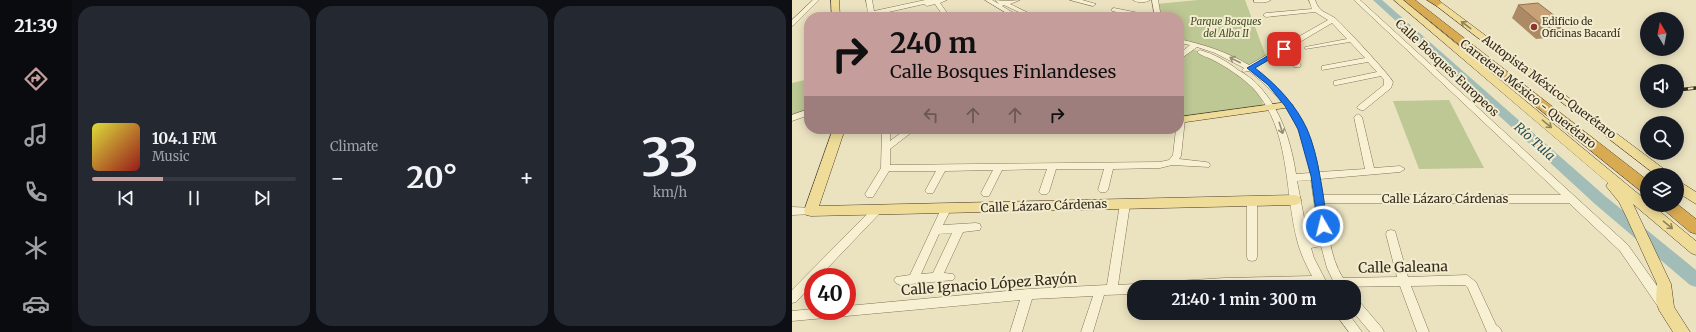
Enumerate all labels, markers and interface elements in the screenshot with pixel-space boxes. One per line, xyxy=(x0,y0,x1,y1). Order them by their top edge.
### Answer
north arrow xyxy=(1640,12,1684,56)
map controls xyxy=(1640,12,1684,212)
text: 21:39 xyxy=(14,14,58,37)
park label: Parque Bosques del Alba II xyxy=(1190,15,1262,40)
place label: Edificio de Oficinas Bacardí xyxy=(1542,15,1621,40)
street label: Calle Bosques Europeos xyxy=(1392,16,1502,120)
one-way arrow xyxy=(1460,21,1471,29)
marker: Edificio de Oficinas Bacardí xyxy=(1529,22,1539,32)
text: 240 m xyxy=(890,25,977,61)
icon: right xyxy=(824,28,876,80)
street label: Autopista México-Querétaro xyxy=(1479,31,1619,142)
pin xyxy=(1267,32,1301,66)
street label: Carretera México - Querétaro xyxy=(1457,36,1599,151)
icon: arrive xyxy=(1273,38,1295,60)
one-way arrow xyxy=(1229,56,1241,63)
text: Calle Bosques Finlandeses xyxy=(890,60,1116,83)
button: sound xyxy=(1640,64,1684,108)
icon: directions xyxy=(22,65,50,93)
icon: left xyxy=(920,104,942,126)
icon: ahead xyxy=(962,104,984,126)
icon: ahead xyxy=(1004,104,1026,126)
icon: right xyxy=(1046,104,1068,126)
button: search xyxy=(1640,116,1684,160)
water label: Río Tula xyxy=(1511,119,1559,164)
one-way arrow xyxy=(1541,119,1552,128)
icon: music xyxy=(22,121,50,149)
one-way arrow xyxy=(1278,121,1285,134)
text: 33 xyxy=(641,125,699,190)
text: 104.1 FM xyxy=(152,129,217,148)
text: Climate xyxy=(330,138,378,155)
text: Music xyxy=(152,148,190,165)
text: 20° xyxy=(407,158,457,196)
text: − xyxy=(330,164,345,192)
text: + xyxy=(519,164,534,192)
button: layers xyxy=(1640,168,1684,212)
icon: phone xyxy=(22,178,50,206)
text: km/h xyxy=(653,184,687,201)
icon: previous xyxy=(115,187,137,209)
icon: pause xyxy=(183,187,205,209)
icon: next xyxy=(251,187,273,209)
street label: Calle Lázaro Cárdenas xyxy=(1382,191,1508,206)
street label: Calle Lázaro Cárdenas xyxy=(980,196,1108,215)
position arrow xyxy=(1302,205,1344,247)
one-way arrow xyxy=(1662,221,1673,230)
icon: climate xyxy=(22,234,50,262)
street label: Calle Galeana xyxy=(1358,257,1449,277)
speed limit sign: 40 xyxy=(804,268,856,320)
street label: Calle Ignacio López Rayón xyxy=(900,269,1078,299)
icon: car xyxy=(22,290,50,318)
text: 21:40 · 1 min · 300 m xyxy=(1172,290,1316,309)

